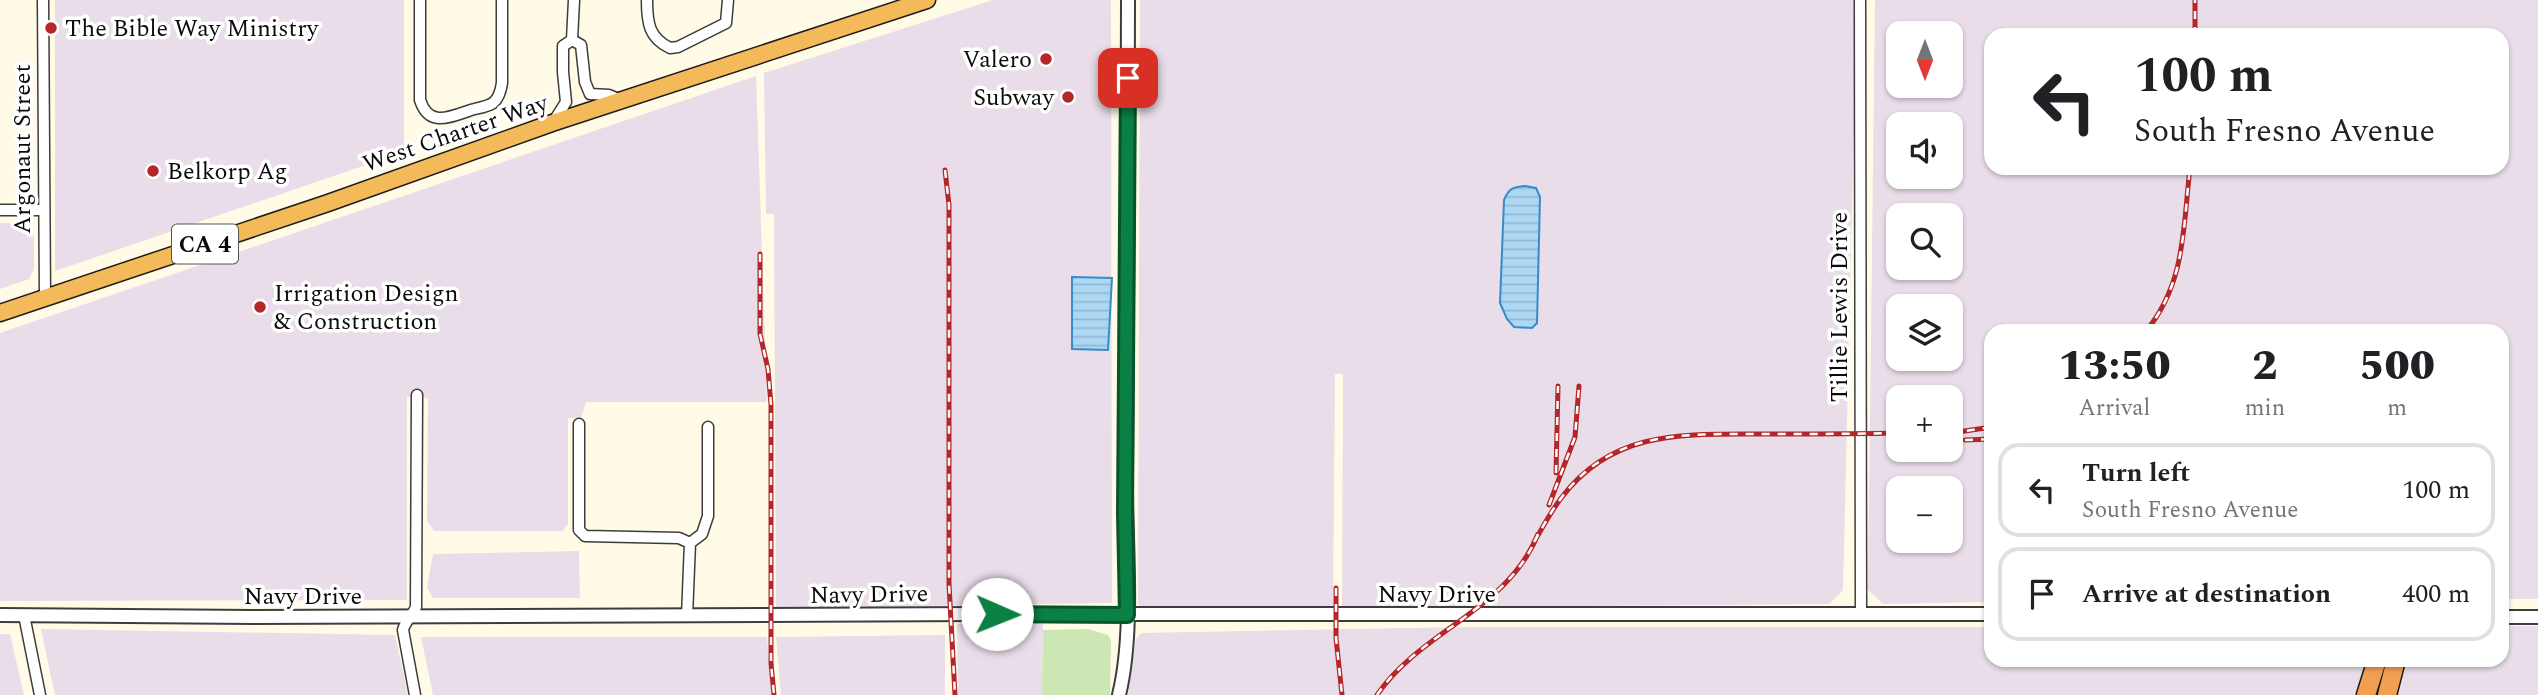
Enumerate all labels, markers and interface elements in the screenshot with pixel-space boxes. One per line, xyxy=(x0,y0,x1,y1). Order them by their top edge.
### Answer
place label: The Bible Way Ministry xyxy=(65,11,320,47)
marker: The Bible Way Ministry xyxy=(43,20,59,36)
north arrow xyxy=(1886,21,1964,98)
map controls xyxy=(1886,21,1963,553)
text: 100 m xyxy=(2134,39,2273,114)
place label: Valero xyxy=(963,42,1032,78)
pin xyxy=(1098,48,1158,108)
marker: Valero xyxy=(1038,51,1054,67)
icon: left xyxy=(2019,56,2110,147)
icon: arrive xyxy=(1109,59,1147,97)
street label: Argonaut Street xyxy=(5,64,41,234)
place label: Subway xyxy=(973,80,1055,116)
street label: West Charter Way xyxy=(358,85,554,182)
marker: Subway xyxy=(1060,89,1076,105)
text: South Fresno Avenue xyxy=(2134,107,2435,156)
button: sound xyxy=(1886,112,1963,189)
place label: Belkorp Ag xyxy=(167,154,287,190)
marker: Belkorp Ag xyxy=(145,163,161,179)
button: search xyxy=(1886,203,1963,280)
street label: Tillie Lewis Drive xyxy=(1822,212,1858,402)
road number: CA 4 xyxy=(172,224,238,264)
place label: Irrigation Design & Construction xyxy=(274,276,458,340)
button: layers xyxy=(1886,294,1963,371)
marker: Irrigation Design & Construction xyxy=(252,299,268,315)
text: 13:50 xyxy=(2058,335,2171,398)
text: 2 xyxy=(2252,335,2278,398)
text: 500 xyxy=(2359,335,2435,398)
button: + xyxy=(1886,385,1963,462)
text: Arrival xyxy=(2079,391,2150,426)
text: min xyxy=(2245,391,2285,426)
text: m xyxy=(2387,391,2407,426)
text: Turn left xyxy=(2082,453,2190,493)
text: 100 m xyxy=(2402,470,2470,510)
icon: left xyxy=(2023,471,2061,509)
button: − xyxy=(1886,476,1963,553)
text: South Fresno Avenue xyxy=(2082,493,2298,528)
text: Arrive at destination xyxy=(2082,574,2331,614)
text: 400 m xyxy=(2402,574,2470,614)
icon: arrive xyxy=(2023,575,2061,613)
street label: Navy Drive xyxy=(809,576,929,614)
position arrow xyxy=(960,577,1034,651)
street label: Navy Drive xyxy=(1378,577,1496,613)
street label: Navy Drive xyxy=(244,579,362,615)

